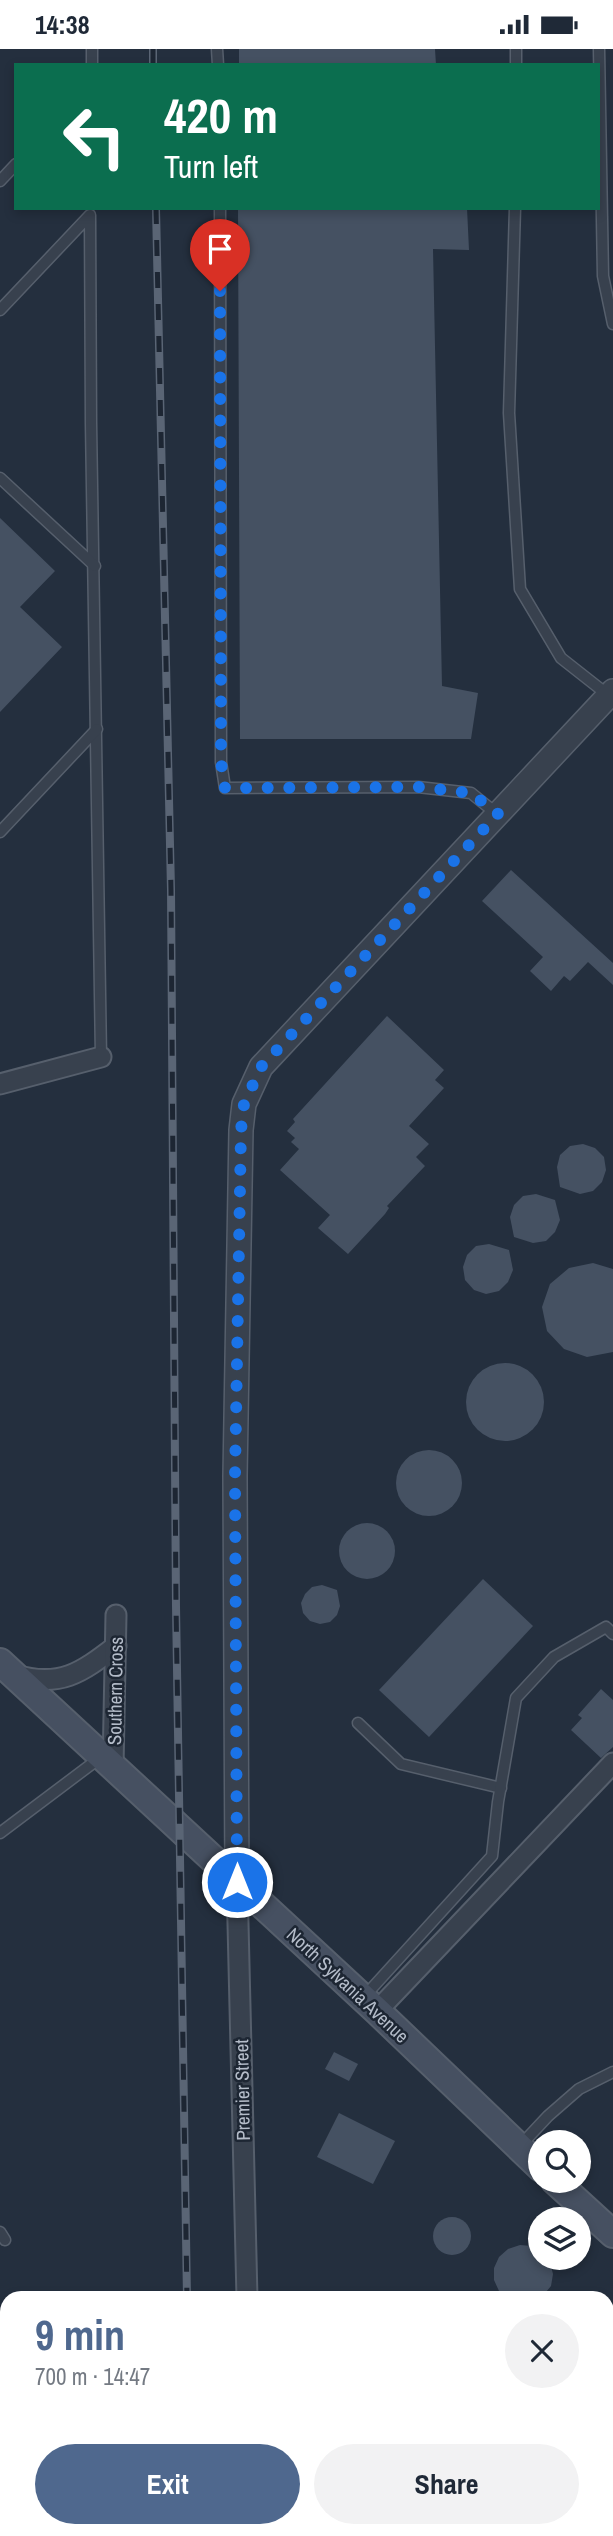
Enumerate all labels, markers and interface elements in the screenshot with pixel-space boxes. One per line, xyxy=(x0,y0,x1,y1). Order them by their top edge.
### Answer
text: 14:38 xyxy=(35,7,90,42)
text: 420 m xyxy=(164,82,278,148)
icon: left xyxy=(49,91,140,182)
text: Turn left xyxy=(164,145,258,188)
pin xyxy=(190,219,250,291)
icon: arrive xyxy=(201,230,239,268)
street label: Southern Cross xyxy=(101,1636,129,1745)
position arrow xyxy=(200,1845,274,1919)
street label: North Sylvania Avenue xyxy=(281,1922,415,2048)
street label: Premier Street xyxy=(228,2038,256,2141)
map controls xyxy=(528,2130,591,2270)
button: search xyxy=(528,2130,591,2193)
button: layers xyxy=(528,2207,591,2270)
text: 9 min xyxy=(35,2307,125,2363)
button: close xyxy=(505,2314,579,2388)
text: 700 m · 14:47 xyxy=(35,2361,150,2392)
button: Exit xyxy=(35,2444,300,2524)
button: Share xyxy=(314,2444,579,2524)

